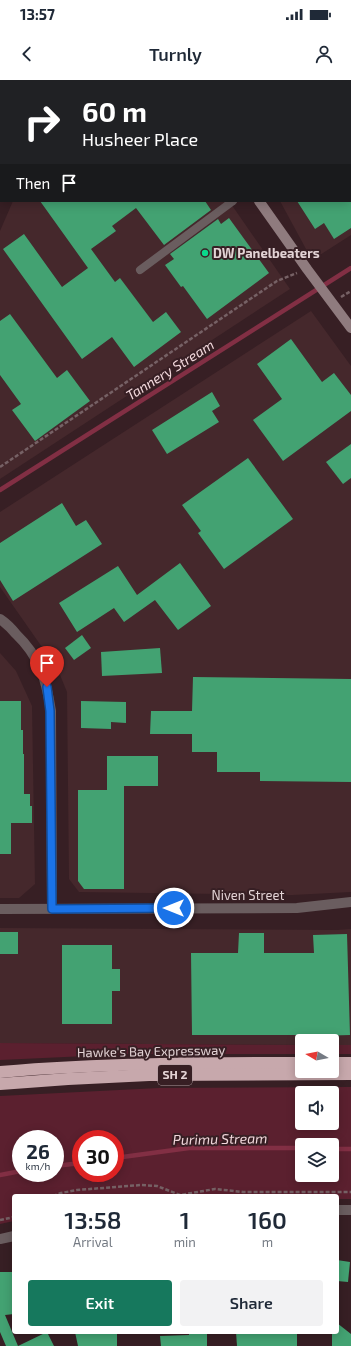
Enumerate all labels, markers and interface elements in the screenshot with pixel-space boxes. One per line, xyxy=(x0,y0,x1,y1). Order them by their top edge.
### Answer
text: 13:57 xyxy=(20,5,55,23)
icon: back xyxy=(16,43,38,65)
text: Turnly xyxy=(149,43,202,65)
icon: person xyxy=(313,43,335,65)
text: 60 m xyxy=(82,94,147,128)
icon: right xyxy=(16,96,68,148)
text: Husheer Place xyxy=(82,128,198,150)
icon: arrive xyxy=(58,172,80,194)
text: Then xyxy=(16,174,50,192)
place label: DW Panelbeaters xyxy=(213,245,320,261)
marker: DW Panelbeaters xyxy=(200,248,210,258)
water label: Tannery Stream xyxy=(123,336,217,403)
pin xyxy=(30,646,64,687)
icon: arrive xyxy=(36,652,58,674)
position arrow xyxy=(153,887,195,929)
street label: Niven Street xyxy=(212,887,284,903)
north arrow xyxy=(295,1034,339,1078)
map controls xyxy=(295,1034,339,1182)
street label: Hawke's Bay Expressway xyxy=(77,1042,225,1060)
road number: SH 2 xyxy=(158,1065,192,1085)
button: sound xyxy=(295,1086,339,1130)
water label: Purimu Stream xyxy=(172,1129,267,1148)
speed limit sign: 30 xyxy=(72,1130,124,1182)
button: layers xyxy=(295,1138,339,1182)
text: 26 xyxy=(26,1139,50,1163)
text: km/h xyxy=(26,1160,50,1172)
text: 13:58 xyxy=(64,1205,122,1234)
text: 1 xyxy=(180,1205,190,1234)
text: 160 xyxy=(248,1205,287,1234)
text: Arrival xyxy=(73,1234,113,1250)
text: min xyxy=(174,1234,196,1250)
text: m xyxy=(262,1234,273,1250)
button: Exit xyxy=(28,1280,172,1326)
button: Share xyxy=(180,1280,323,1326)

